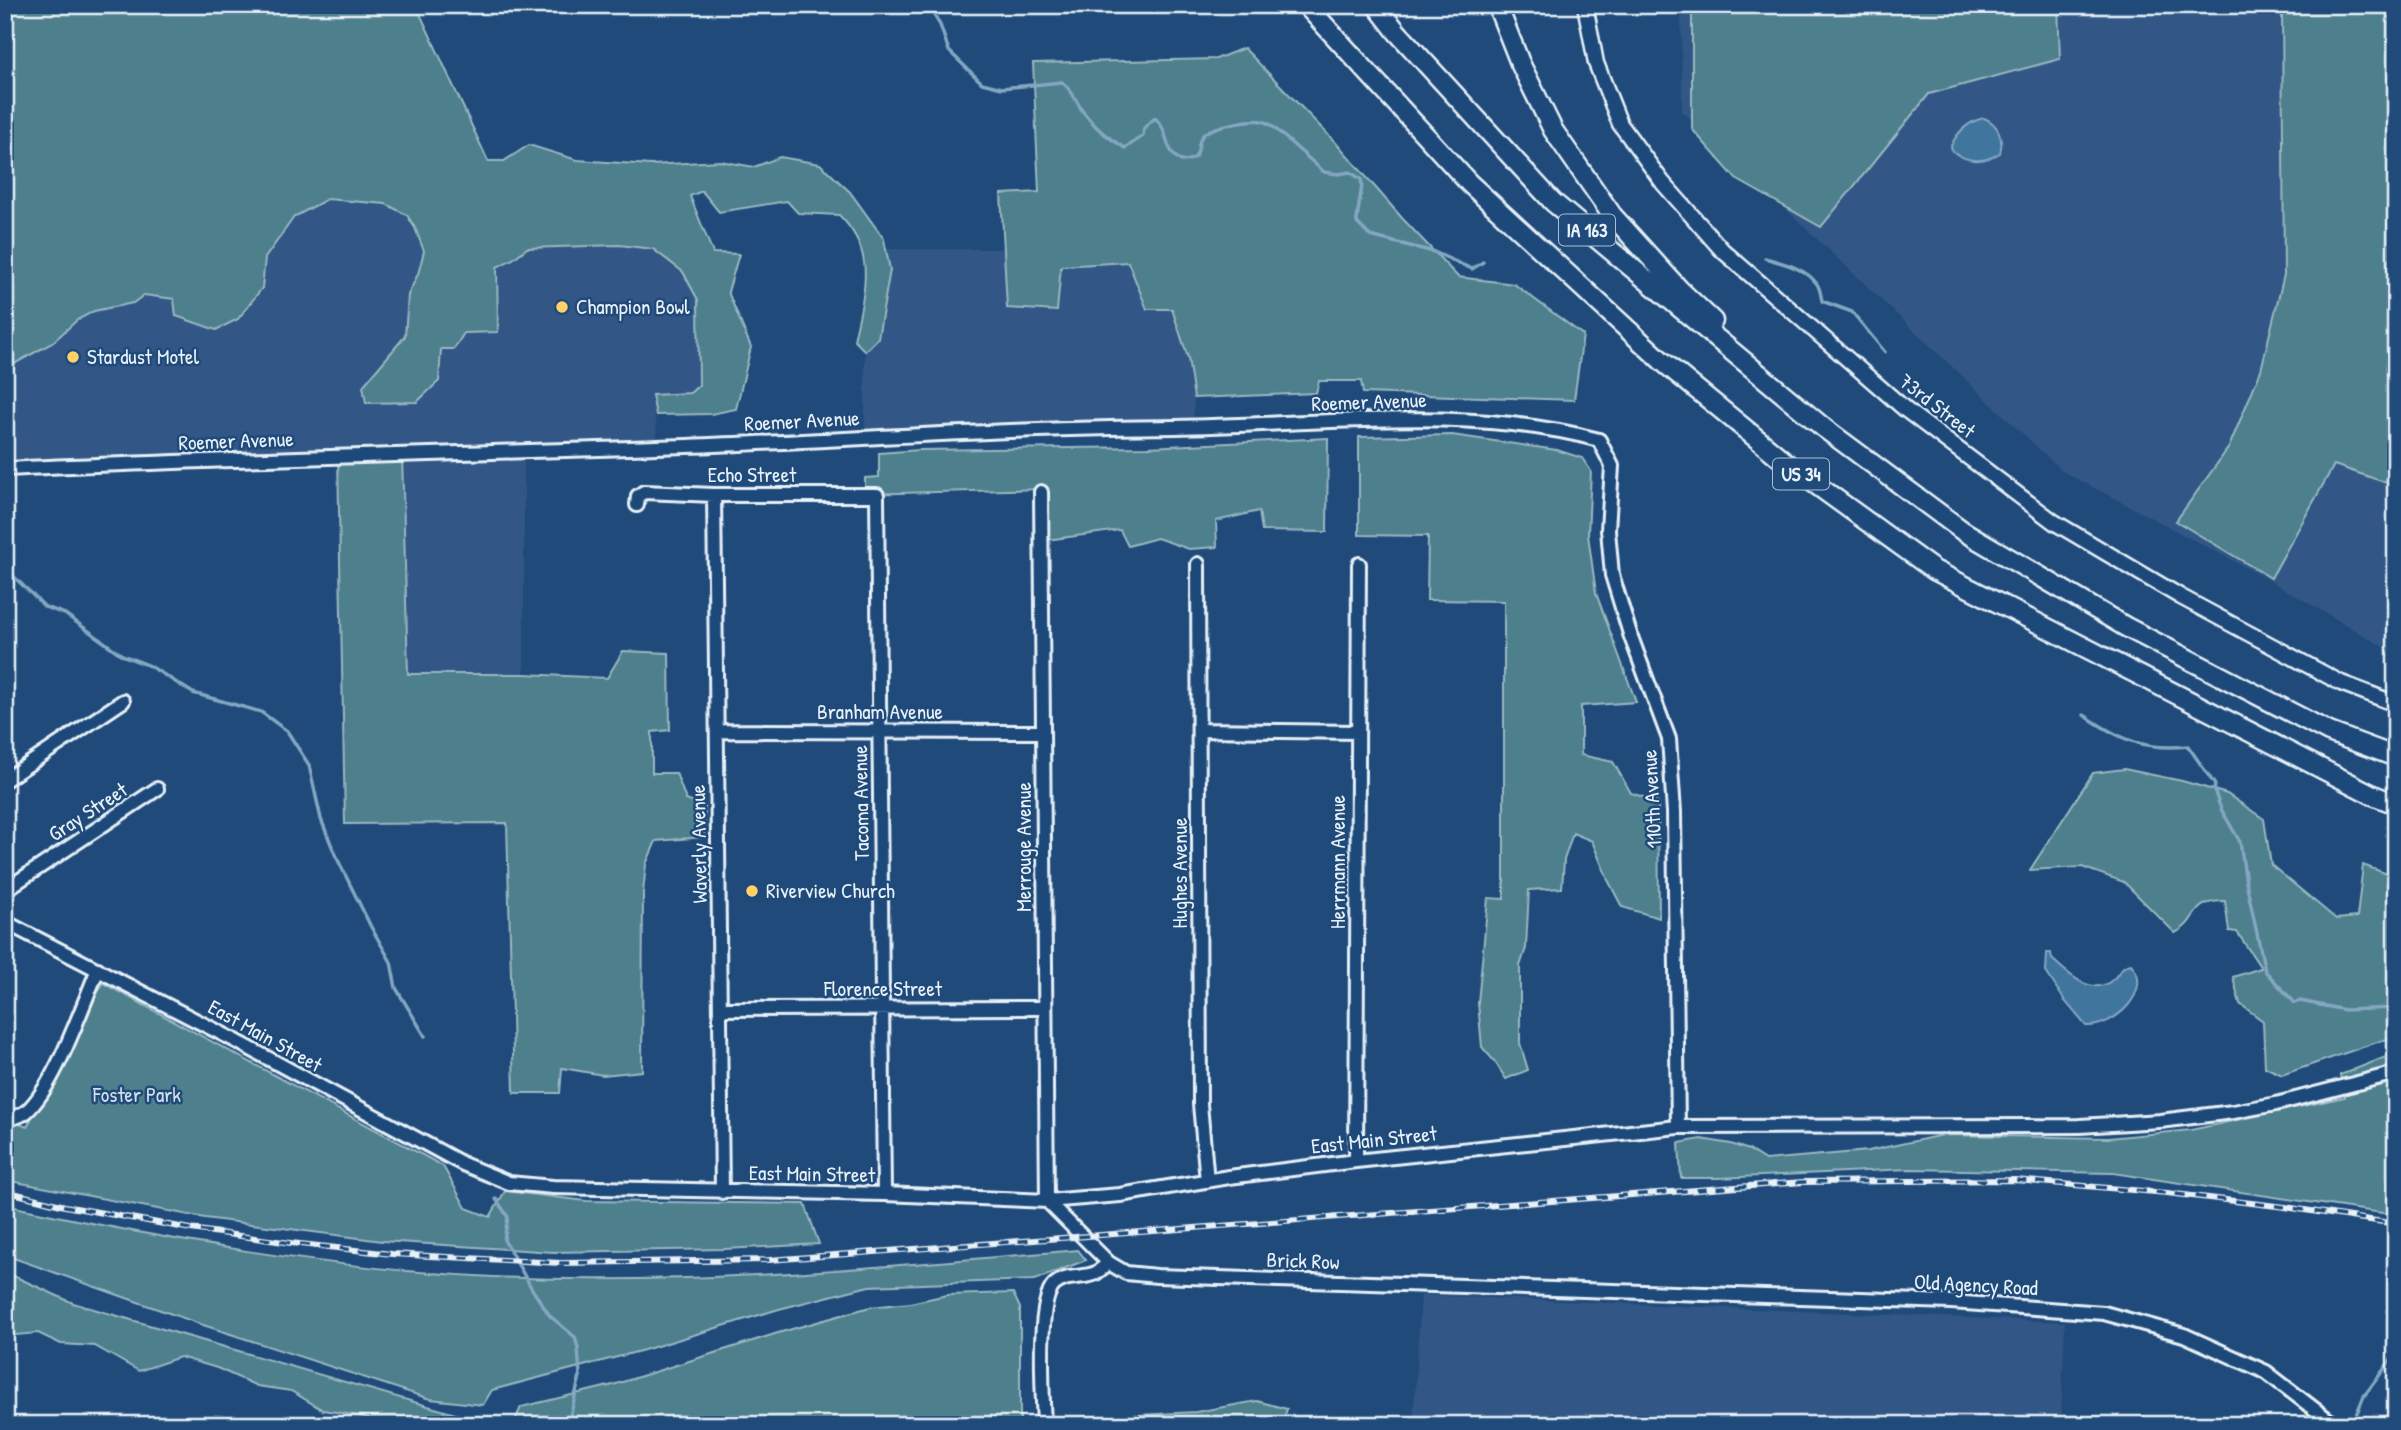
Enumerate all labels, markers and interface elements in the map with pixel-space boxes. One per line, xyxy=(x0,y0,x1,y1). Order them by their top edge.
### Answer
road number: IA 163 xyxy=(1559,214,1615,246)
place label: Champion Bowl xyxy=(576,292,690,321)
marker: Champion Bowl xyxy=(554,299,570,315)
place label: Stardust Motel xyxy=(87,342,199,371)
marker: Stardust Motel xyxy=(65,349,81,365)
street label: 73rd Street xyxy=(1893,367,1982,445)
street label: Roemer Avenue xyxy=(1311,385,1427,418)
street label: Roemer Avenue xyxy=(744,403,860,438)
street label: Roemer Avenue xyxy=(178,424,294,457)
road number: US 34 xyxy=(1773,458,1829,489)
street label: Echo Street xyxy=(708,460,797,489)
street label: Branham Avenue xyxy=(817,697,943,726)
street label: Tacoma Avenue xyxy=(845,745,876,861)
street label: 110th Avenue xyxy=(1634,749,1669,849)
street label: Gray Street xyxy=(43,775,134,848)
street label: Merrouge Avenue xyxy=(1009,782,1038,912)
street label: Waverly Avenue xyxy=(683,784,714,904)
street label: Herrmann Avenue xyxy=(1323,795,1352,929)
street label: Hughes Avenue xyxy=(1165,818,1194,928)
place label: Riverview Church xyxy=(766,876,895,905)
marker: Riverview Church xyxy=(744,883,760,899)
street label: Florence Street xyxy=(823,974,943,1003)
street label: East Main Street xyxy=(203,992,328,1079)
park label: Foster Park xyxy=(92,1080,181,1109)
street label: East Main Street xyxy=(1310,1118,1439,1161)
street label: East Main Street xyxy=(749,1158,876,1189)
street label: Brick Row xyxy=(1266,1245,1340,1276)
street label: Old Agency Road xyxy=(1913,1267,2039,1302)

